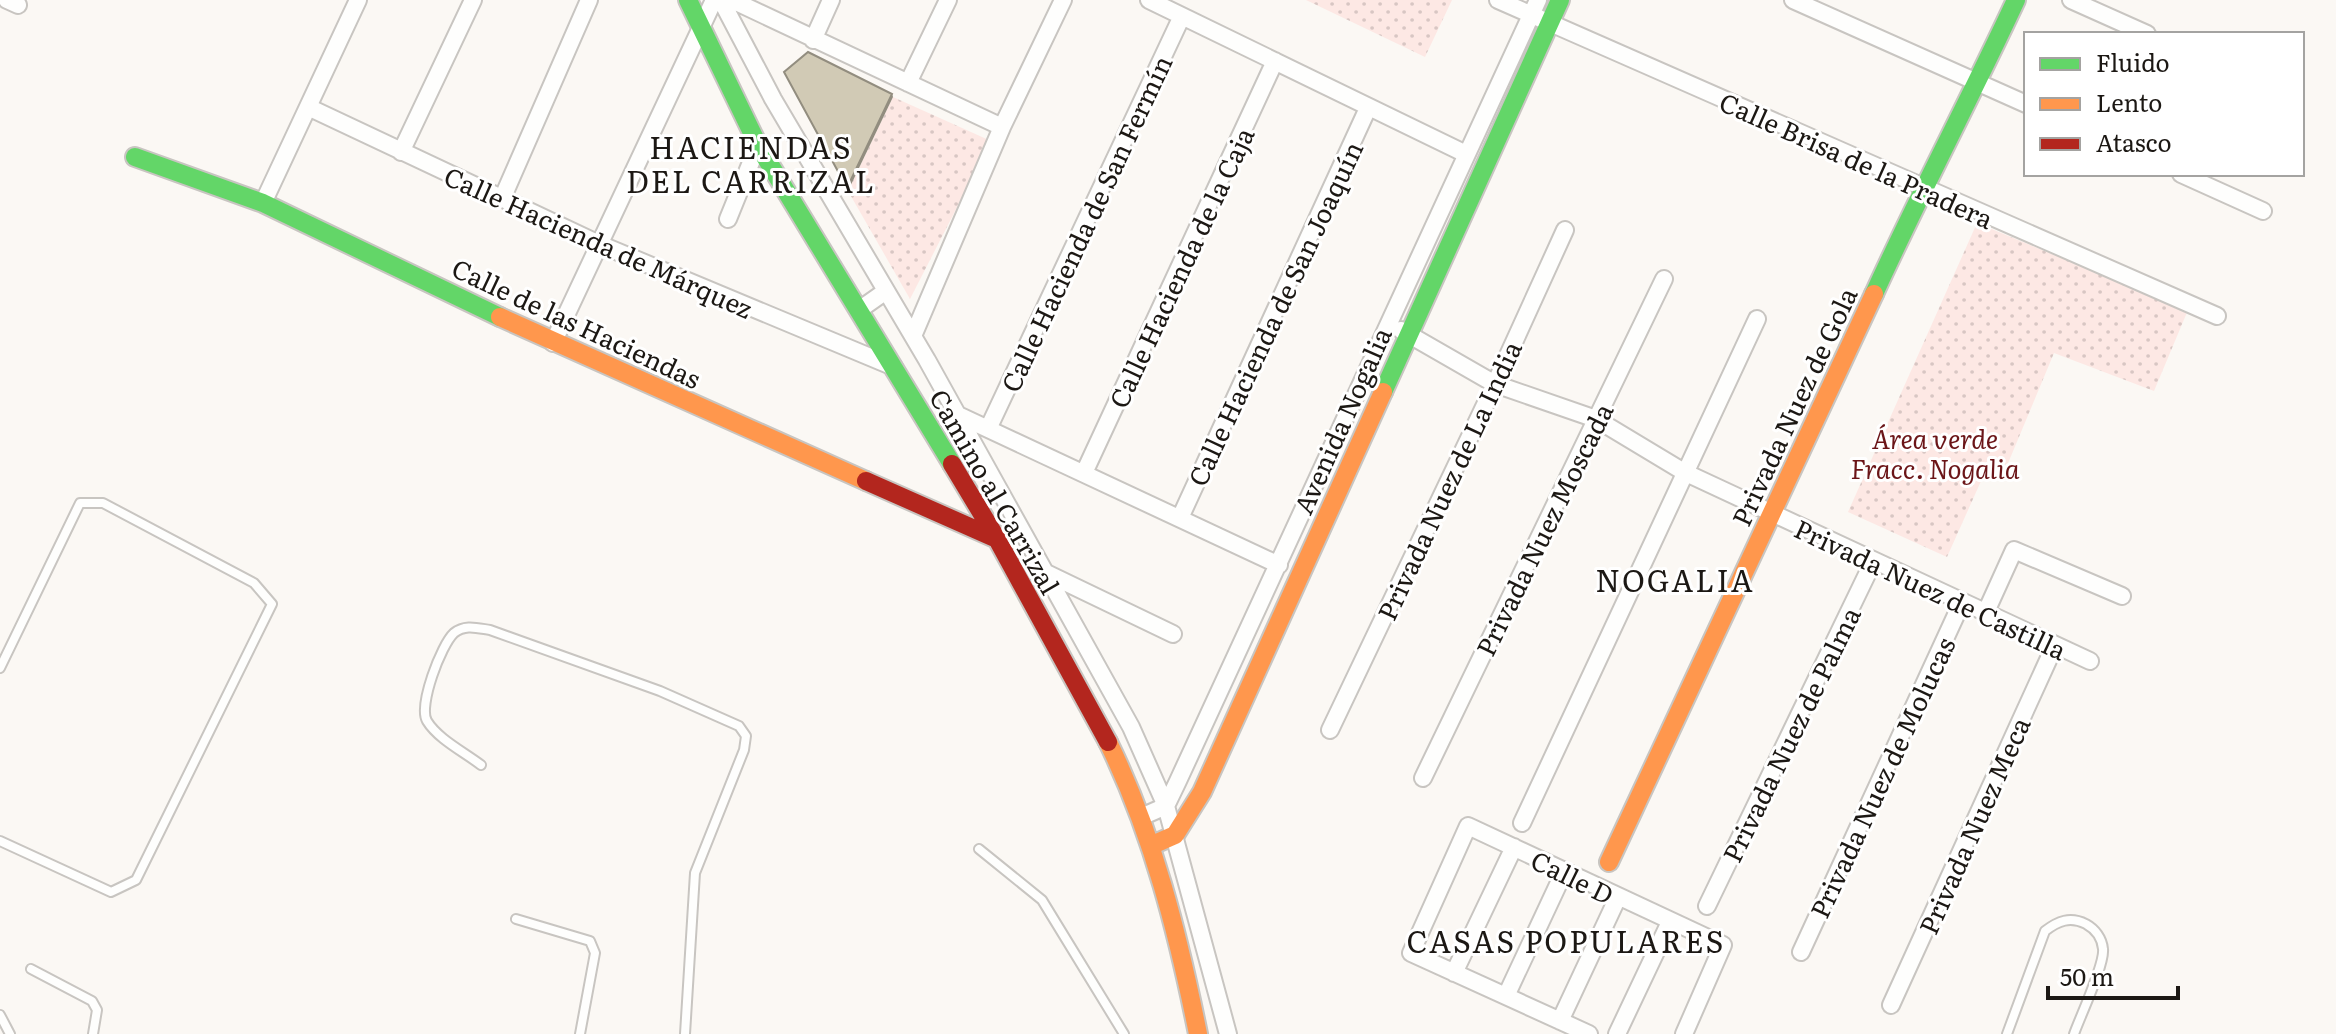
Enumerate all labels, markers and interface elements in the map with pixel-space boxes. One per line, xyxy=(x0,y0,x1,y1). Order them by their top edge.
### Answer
legend xyxy=(2024,32,2304,176)
text: Fluido xyxy=(2096,44,2170,79)
street label: Calle Hacienda de San Fermín xyxy=(990,48,1180,398)
street label: Calle Brisa de la Pradera xyxy=(1714,81,2000,237)
text: Lento xyxy=(2096,84,2162,119)
street label: Calle Hacienda de la Caja xyxy=(1098,120,1262,414)
district label: HACIENDAS DEL CARRIZAL xyxy=(626,124,876,202)
text: Atasco xyxy=(2096,124,2171,159)
street label: Calle Hacienda de San Joaquín xyxy=(1177,134,1371,492)
street label: Calle Hacienda de Márquez xyxy=(438,155,760,327)
street label: Calle de las Haciendas xyxy=(446,247,708,397)
street label: Privada Nuez de Gola xyxy=(1720,280,1866,532)
street label: Avenida Nogalia xyxy=(1282,320,1400,520)
street label: Privada Nuez de La India xyxy=(1366,334,1530,626)
street label: Camino al Carrizal xyxy=(921,381,1071,601)
street label: Privada Nuez Moscada xyxy=(1465,396,1621,662)
park label: Área verde Fracc. Nogalia xyxy=(1850,418,2020,487)
street label: Privada Nuez de Castilla xyxy=(1788,508,2074,668)
district label: NOGALIA xyxy=(1595,557,1755,601)
street label: Privada Nuez de Palma xyxy=(1711,600,1869,868)
street label: Privada Nuez de Molucas xyxy=(1799,630,1963,924)
street label: Privada Nuez Meca xyxy=(1908,710,2038,940)
street label: Calle D xyxy=(1525,839,1621,913)
district label: CASAS POPULARES xyxy=(1407,918,1725,962)
scale bar xyxy=(2048,950,2178,1000)
text: 50 m xyxy=(2060,958,2114,993)

